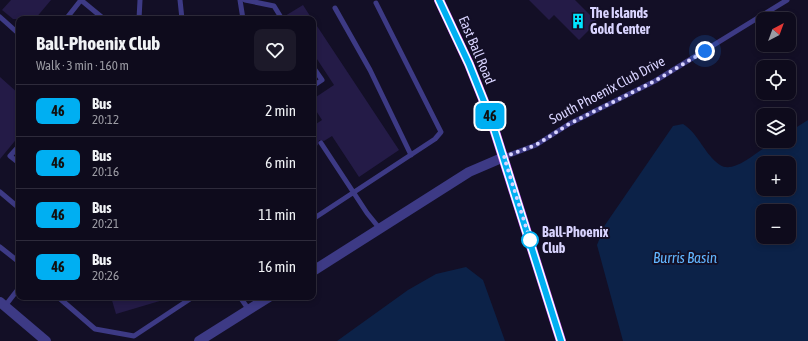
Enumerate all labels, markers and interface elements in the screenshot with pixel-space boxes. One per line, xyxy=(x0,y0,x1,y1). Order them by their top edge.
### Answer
place label: The Islands Gold Center xyxy=(590,5,651,37)
building icon: The Islands Gold Center xyxy=(569,12,587,30)
north arrow xyxy=(756,12,796,52)
map controls xyxy=(756,12,796,244)
street label: East Ball Road xyxy=(455,13,499,87)
button: heart xyxy=(254,29,296,71)
text: Ball-Phoenix Club xyxy=(36,32,160,54)
your location xyxy=(695,41,715,61)
street label: South Phoenix Club Drive xyxy=(546,53,668,127)
text: Walk · 3 min · 160 m xyxy=(36,58,129,73)
button: locate xyxy=(756,60,796,100)
text: Bus xyxy=(92,95,112,112)
text: 2 min xyxy=(265,102,296,119)
text: 46 xyxy=(51,103,65,119)
line badge: 46 xyxy=(472,103,508,129)
text: 46 xyxy=(483,108,497,124)
button: layers xyxy=(756,108,796,148)
text: 20:12 xyxy=(92,112,119,127)
text: Bus xyxy=(92,147,112,164)
text: 6 min xyxy=(265,154,296,171)
text: 46 xyxy=(51,155,65,171)
button: + xyxy=(756,156,796,196)
text: 20:16 xyxy=(92,164,119,179)
text: Bus xyxy=(92,199,112,216)
button: − xyxy=(756,204,796,244)
text: 11 min xyxy=(258,206,296,223)
text: 46 xyxy=(51,207,65,223)
text: 20:21 xyxy=(92,216,119,231)
place label: Ball-Phoenix Club xyxy=(542,224,609,256)
marker: Ball-Phoenix Club xyxy=(521,231,539,249)
water label: Burris Basin xyxy=(653,249,717,266)
text: Bus xyxy=(92,251,112,268)
text: 16 min xyxy=(258,258,296,275)
text: 46 xyxy=(51,259,65,275)
text: 20:26 xyxy=(92,268,119,283)

